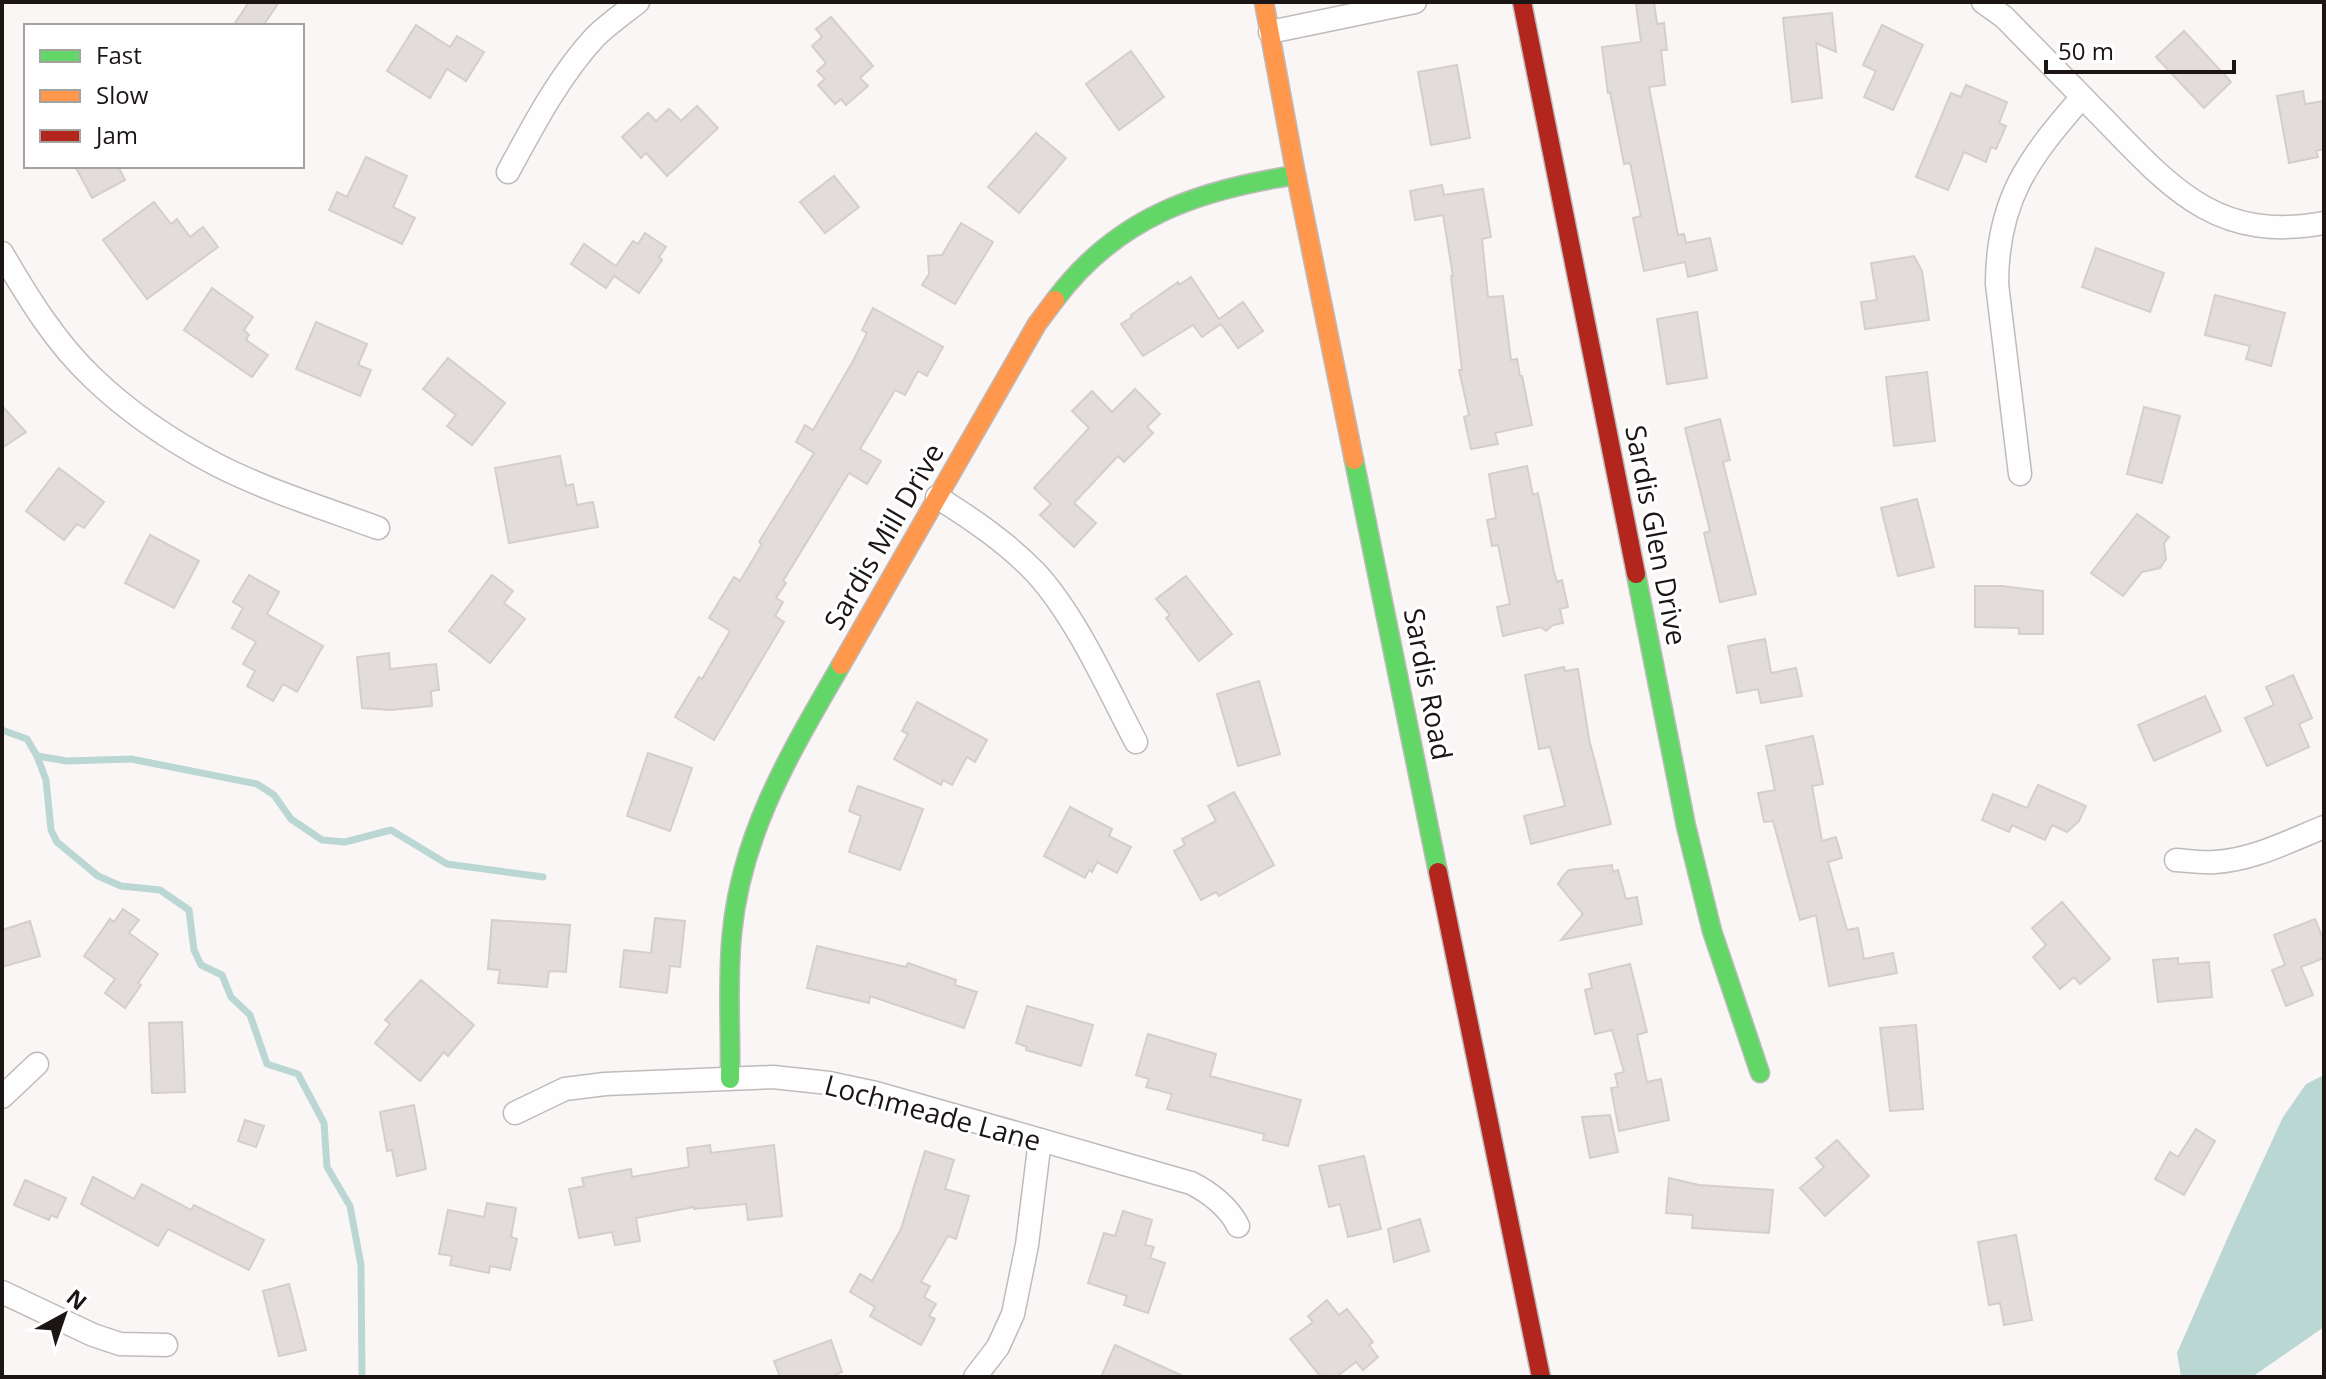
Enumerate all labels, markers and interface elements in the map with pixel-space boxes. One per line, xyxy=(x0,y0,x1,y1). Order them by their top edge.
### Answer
legend xyxy=(24,24,304,168)
scale bar xyxy=(2046,24,2234,74)
text: 50 m xyxy=(2058,34,2114,67)
text: Fast xyxy=(96,38,142,71)
text: Slow xyxy=(96,78,149,111)
text: Jam xyxy=(94,118,138,151)
street label: Sardis Glen Drive xyxy=(1617,422,1697,648)
street label: Sardis Mill Drive xyxy=(814,436,952,636)
street label: Sardis Road xyxy=(1396,605,1462,763)
street label: Lochmeade Lane xyxy=(821,1065,1045,1159)
north arrow xyxy=(24,1275,104,1355)
text: N xyxy=(61,1282,94,1316)

